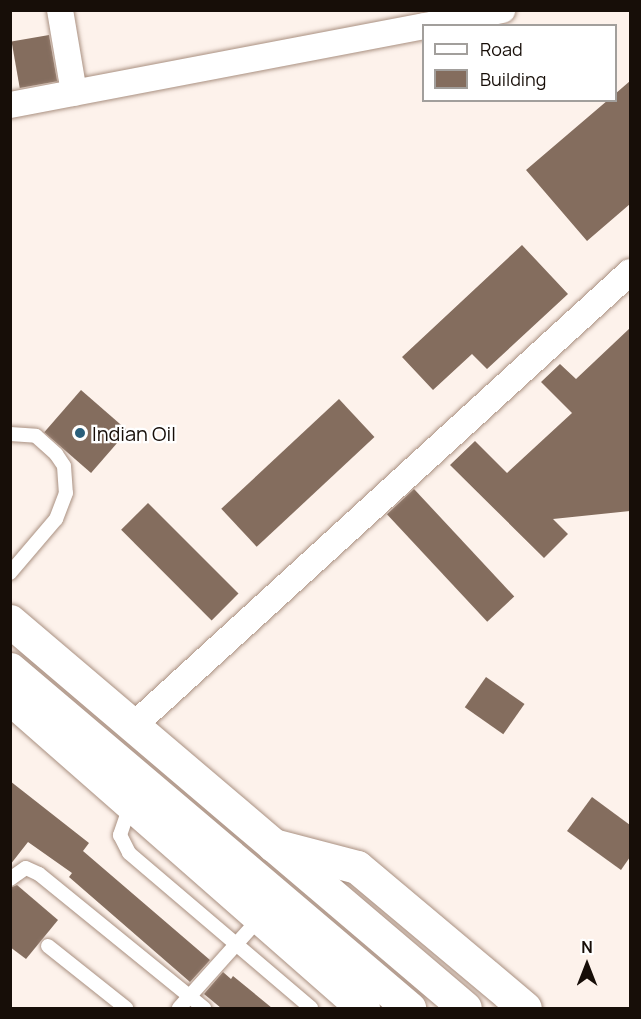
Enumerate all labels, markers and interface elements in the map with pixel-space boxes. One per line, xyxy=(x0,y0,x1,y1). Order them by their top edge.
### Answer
legend xyxy=(422,24,617,102)
text: Road xyxy=(480,37,523,61)
text: Building xyxy=(480,67,546,91)
place label: Indian Oil xyxy=(92,421,176,445)
marker: Indian Oil xyxy=(73,426,87,440)
north arrow xyxy=(557,935,617,995)
text: N xyxy=(581,936,593,958)

